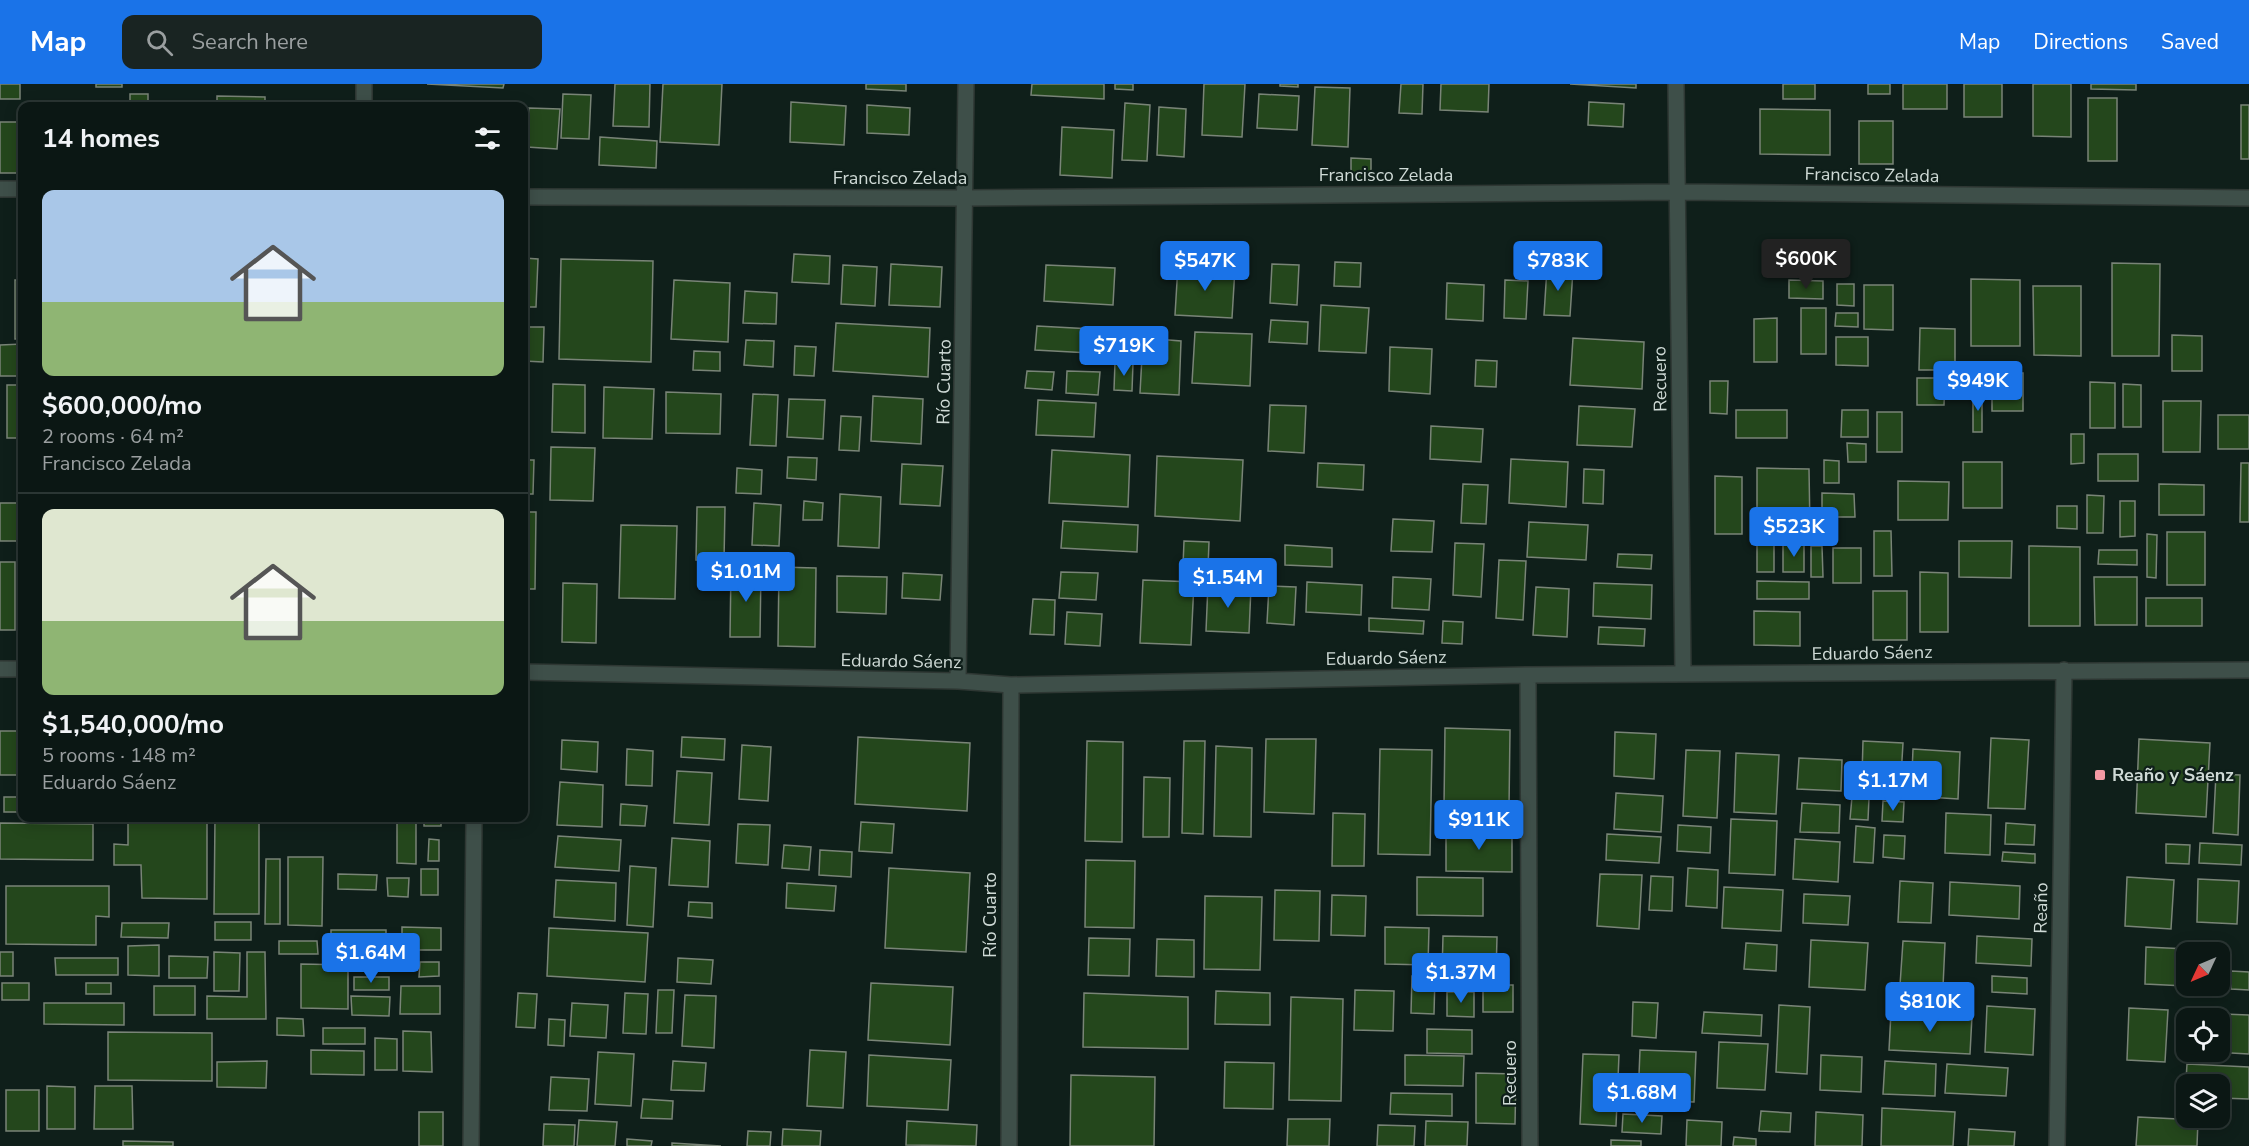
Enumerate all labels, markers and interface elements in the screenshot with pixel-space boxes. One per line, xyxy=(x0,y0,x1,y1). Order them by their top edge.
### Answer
search box xyxy=(122,15,542,69)
text: Map xyxy=(30,23,86,61)
icon: search xyxy=(143,26,176,59)
text: Search here xyxy=(191,27,308,57)
text: Map xyxy=(1959,28,2000,56)
text: Directions xyxy=(2033,28,2128,56)
text: Saved xyxy=(2161,28,2219,56)
text: 14 homes xyxy=(42,121,160,156)
icon: filters xyxy=(471,122,504,155)
street label: Francisco Zelada xyxy=(1805,162,1939,188)
street label: Francisco Zelada xyxy=(1319,163,1453,187)
street label: Francisco Zelada xyxy=(833,166,967,190)
icon: home xyxy=(219,229,327,337)
pin: $600K xyxy=(1764,239,1848,290)
pin: $547K xyxy=(1163,241,1247,292)
pin: $783K xyxy=(1516,241,1600,292)
text: $600K xyxy=(1775,245,1837,272)
text: $547K xyxy=(1174,247,1236,274)
text: $783K xyxy=(1527,247,1589,274)
pin: $719K xyxy=(1082,326,1166,377)
text: $719K xyxy=(1093,332,1155,359)
street label: Río Cuarto xyxy=(931,339,957,425)
street label: Recuero xyxy=(1647,346,1673,412)
pin: $949K xyxy=(1936,361,2020,412)
text: $949K xyxy=(1947,367,2009,394)
text: $600,000/mo xyxy=(42,388,202,423)
text: 2 rooms · 64 m² xyxy=(42,423,184,450)
text: Francisco Zelada xyxy=(42,450,192,477)
pin: $523K xyxy=(1752,507,1836,558)
text: $523K xyxy=(1763,513,1825,540)
icon: home xyxy=(219,548,327,656)
pin: $1.01M xyxy=(697,552,795,603)
text: $1.01M xyxy=(711,558,781,585)
pin: $1.54M xyxy=(1179,558,1277,609)
text: $1.54M xyxy=(1193,564,1263,591)
street label: Eduardo Sáenz xyxy=(1811,640,1933,666)
street label: Eduardo Sáenz xyxy=(1325,645,1447,671)
street label: Eduardo Sáenz xyxy=(840,648,962,674)
text: $1,540,000/mo xyxy=(42,707,224,742)
text: 5 rooms · 148 m² xyxy=(42,742,196,769)
pin: $1.17M xyxy=(1844,761,1942,812)
place label: Reaño y Sáenz xyxy=(2112,763,2234,787)
text: $1.17M xyxy=(1858,767,1928,794)
marker: Reaño y Sáenz xyxy=(2093,768,2107,782)
text: Eduardo Sáenz xyxy=(42,769,176,796)
pin: $911K xyxy=(1437,800,1521,851)
text: $911K xyxy=(1448,806,1510,833)
street label: Río Cuarto xyxy=(978,872,1002,958)
street label: Reaño xyxy=(2029,882,2053,934)
pin: $1.64M xyxy=(322,933,420,984)
text: $1.64M xyxy=(336,939,406,966)
north arrow xyxy=(2176,942,2230,996)
map controls xyxy=(2176,942,2230,1128)
pin: $1.37M xyxy=(1412,953,1510,1004)
text: $1.37M xyxy=(1426,959,1496,986)
pin: $810K xyxy=(1888,982,1972,1033)
text: $810K xyxy=(1899,988,1961,1015)
button: locate xyxy=(2176,1008,2230,1062)
street label: Recuero xyxy=(1498,1040,1522,1106)
pin: $1.68M xyxy=(1593,1073,1691,1124)
button: layers xyxy=(2176,1074,2230,1128)
text: $1.68M xyxy=(1607,1079,1677,1106)

